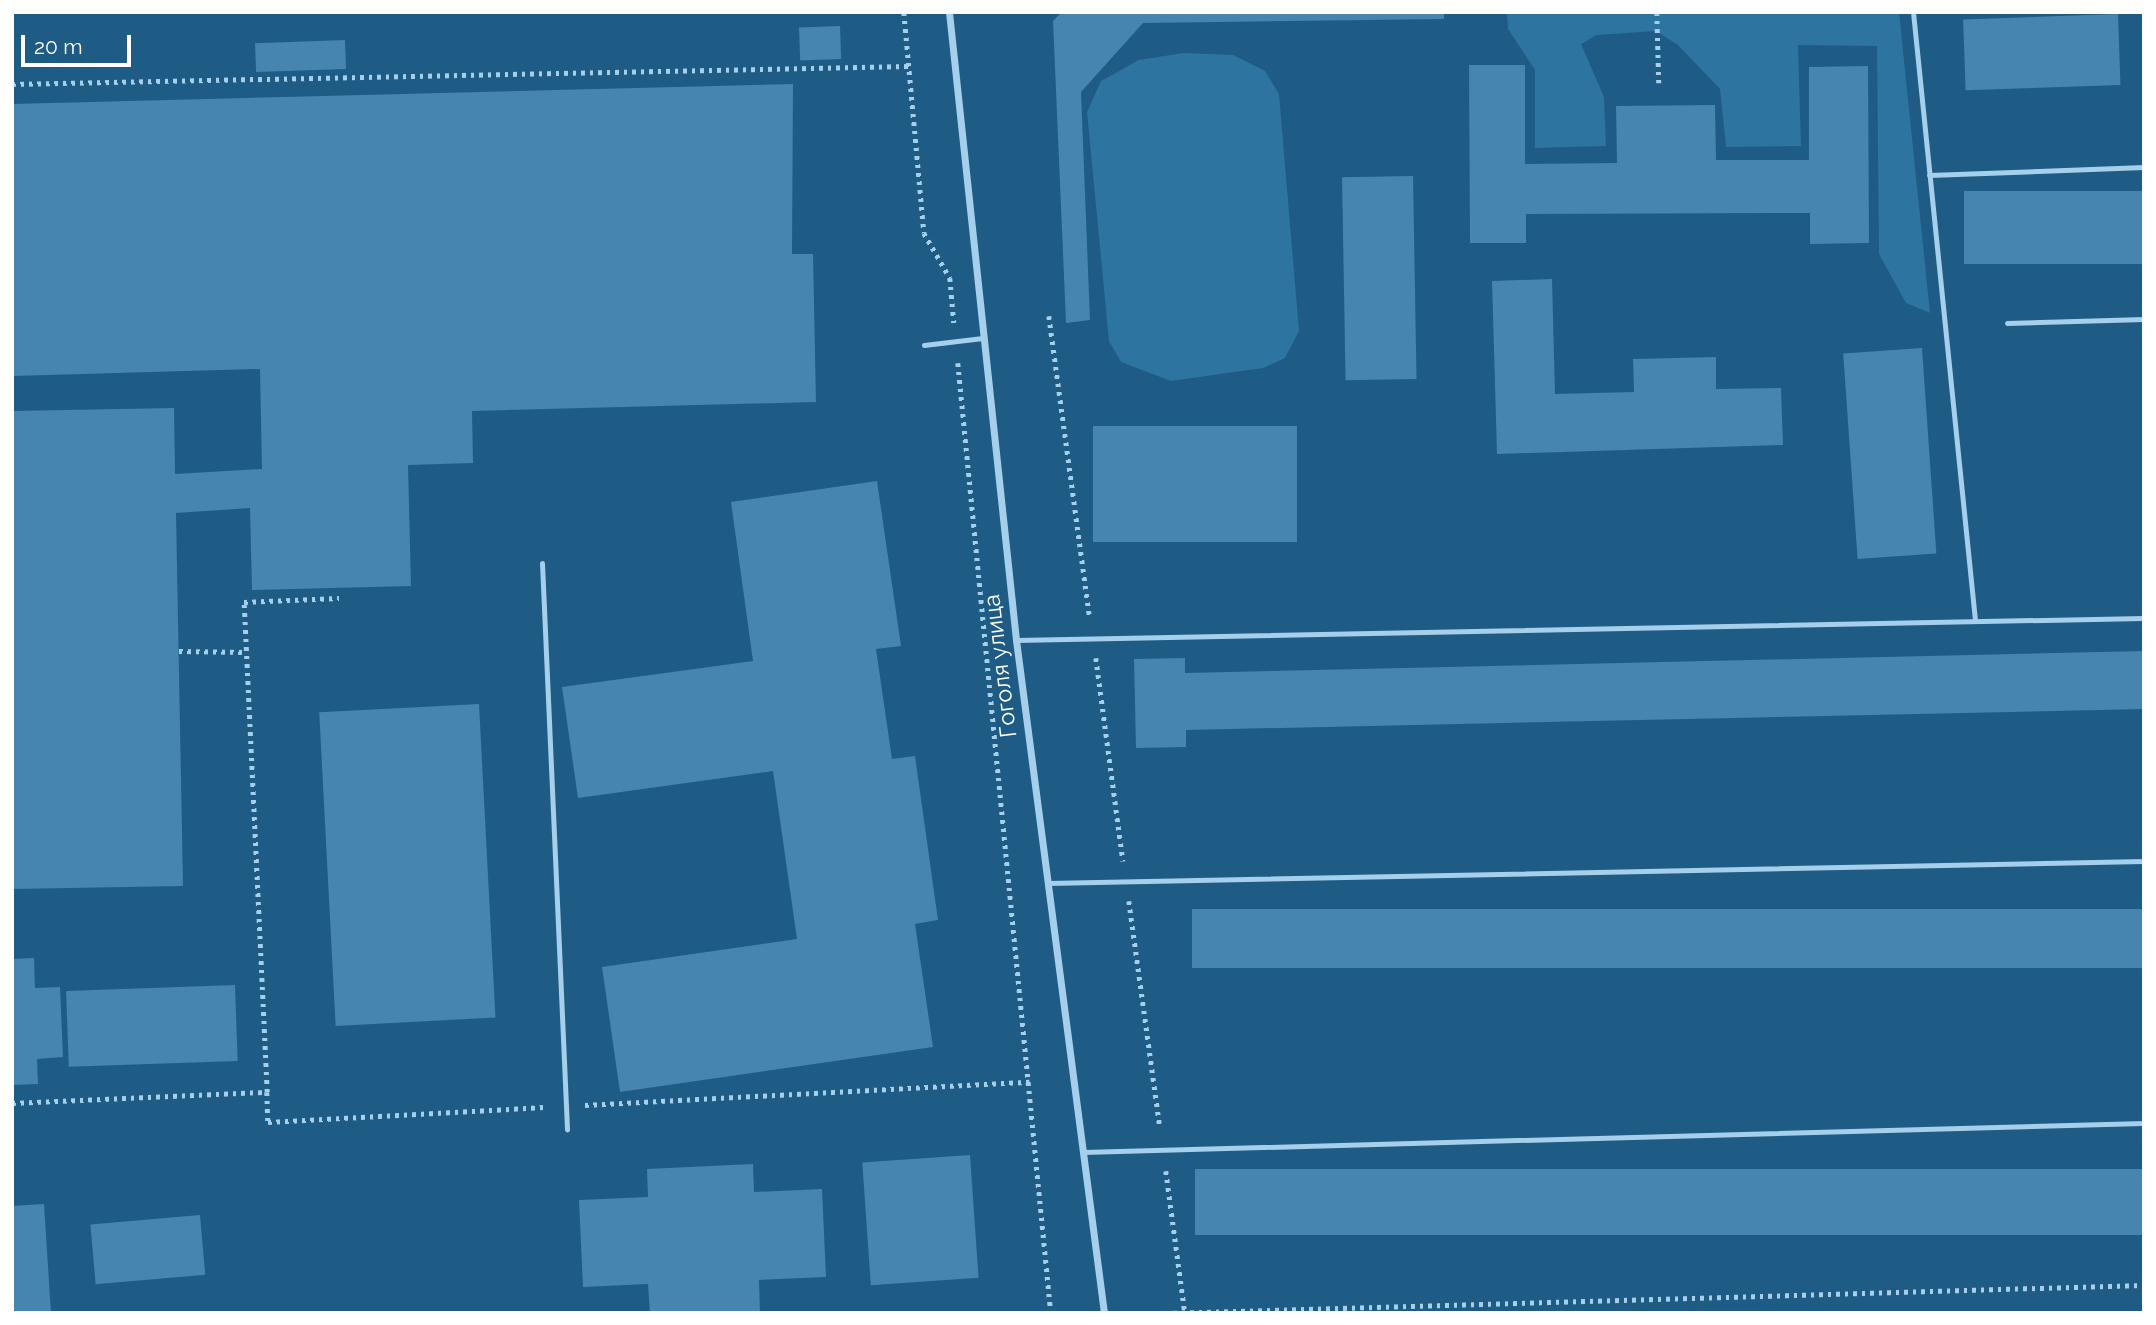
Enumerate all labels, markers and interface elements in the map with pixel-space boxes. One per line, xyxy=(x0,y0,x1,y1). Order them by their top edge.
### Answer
scale bar xyxy=(24,21,135,65)
text: 20 m xyxy=(34,34,82,59)
street label: Гоголя улица xyxy=(977,593,1023,739)

